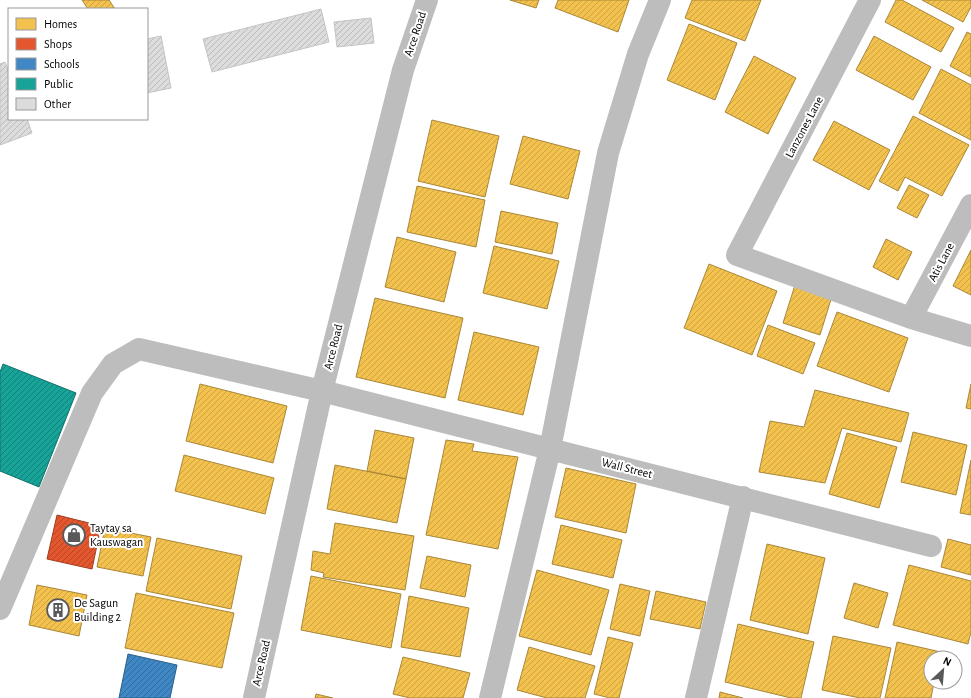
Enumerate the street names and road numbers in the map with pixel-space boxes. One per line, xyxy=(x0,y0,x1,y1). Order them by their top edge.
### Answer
street label: Arce Road xyxy=(402,10,428,58)
street label: Lanzones Lane xyxy=(783,94,825,160)
street label: Atis Lane xyxy=(926,241,956,283)
street label: Arce Road xyxy=(322,323,344,371)
street label: Wall Street xyxy=(600,456,654,480)
street label: Arce Road xyxy=(250,639,272,687)

